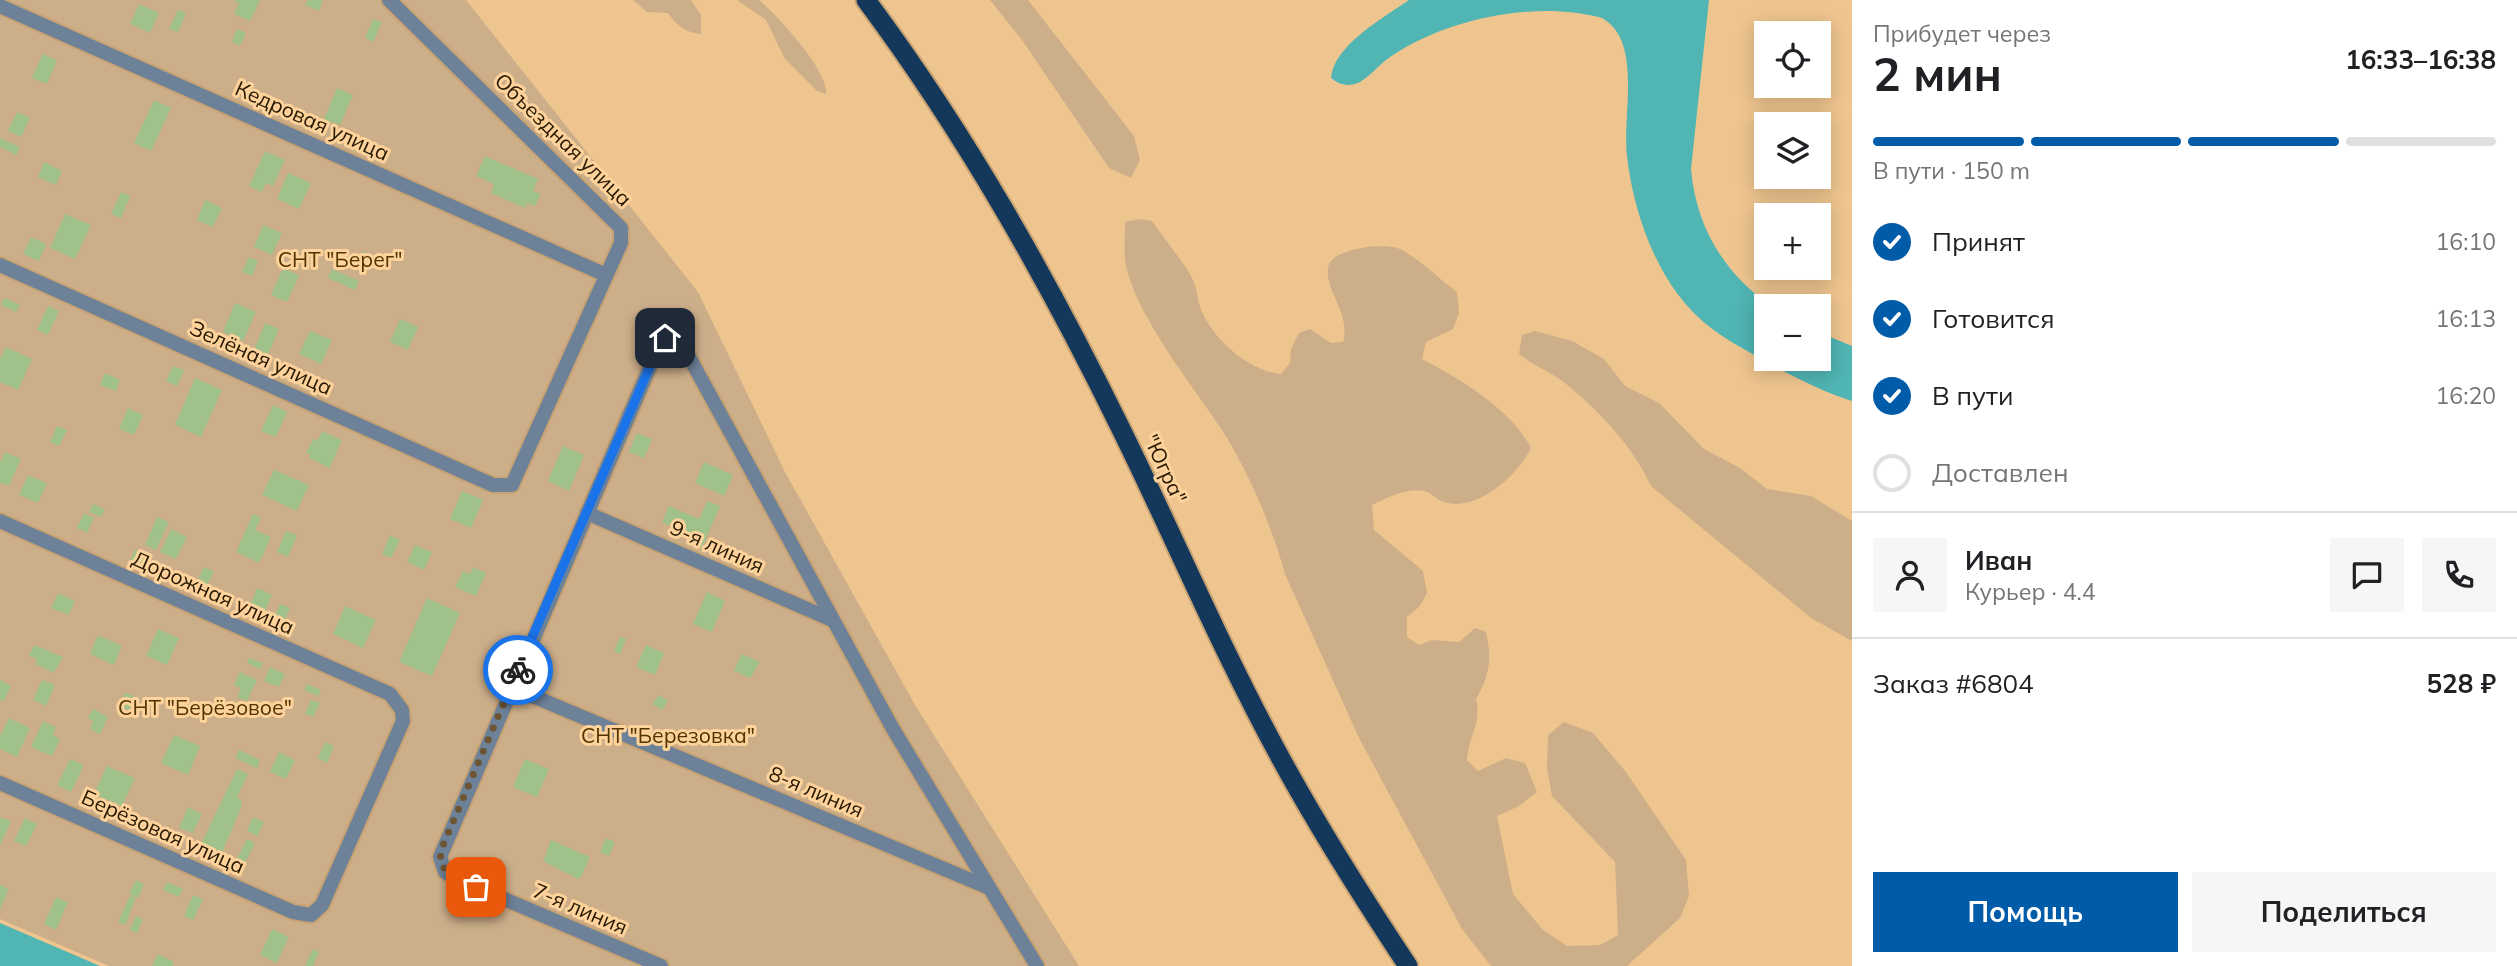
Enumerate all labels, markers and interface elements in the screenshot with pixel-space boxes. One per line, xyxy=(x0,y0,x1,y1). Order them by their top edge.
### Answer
text: Прибудет через xyxy=(1873,19,2051,48)
map controls xyxy=(1754,21,1831,371)
button: locate xyxy=(1754,21,1831,98)
text: 16:33–16:38 xyxy=(2345,43,2496,76)
text: 2 мин xyxy=(1873,45,2002,103)
street label: Объездная улица xyxy=(490,67,638,211)
street label: Кедровая улица xyxy=(231,74,393,166)
button: layers xyxy=(1754,112,1831,189)
text: В пути · 150 m xyxy=(1873,156,2030,185)
button: + xyxy=(1754,203,1831,280)
icon: check xyxy=(1873,223,1911,261)
text: Принят xyxy=(1932,225,2025,258)
text: 16:10 xyxy=(2436,227,2496,256)
park label: СНТ "Берег" xyxy=(278,246,402,272)
button: − xyxy=(1754,294,1831,371)
icon: check xyxy=(1873,300,1911,338)
text: Готовится xyxy=(1932,302,2055,335)
text: 16:13 xyxy=(2436,304,2496,333)
pin xyxy=(635,308,695,368)
street label: Зелёная улица xyxy=(186,314,337,400)
icon: home xyxy=(646,319,684,357)
icon: check xyxy=(1873,377,1911,415)
text: В пути xyxy=(1932,379,2013,412)
text: 16:20 xyxy=(2436,381,2496,410)
street label: "Югра" xyxy=(1139,430,1193,507)
text: Доставлен xyxy=(1932,456,2069,489)
street label: 9-я линия xyxy=(666,514,768,578)
button: person xyxy=(1873,538,1947,612)
button: chat xyxy=(2330,538,2404,612)
button: phone xyxy=(2422,538,2496,612)
text: Иван xyxy=(1965,544,2032,577)
street label: Дорожная улица xyxy=(128,545,298,639)
text: Курьер · 4.4 xyxy=(1965,577,2096,606)
courier xyxy=(483,635,553,705)
icon: bike xyxy=(499,651,537,689)
text: Заказ #6804 xyxy=(1873,667,2034,700)
text: 528 ₽ xyxy=(2426,667,2496,700)
park label: СНТ "Берёзовое" xyxy=(118,694,292,720)
park label: СНТ "Березовка" xyxy=(581,722,755,748)
street label: 8-я линия xyxy=(765,760,868,823)
street label: Берёзовая улица xyxy=(78,783,249,879)
pin xyxy=(446,857,506,917)
icon: bag xyxy=(457,868,495,906)
button: Помощь xyxy=(1873,872,2178,952)
button: Поделиться xyxy=(2192,872,2496,952)
street label: 7-я линия xyxy=(529,877,632,940)

